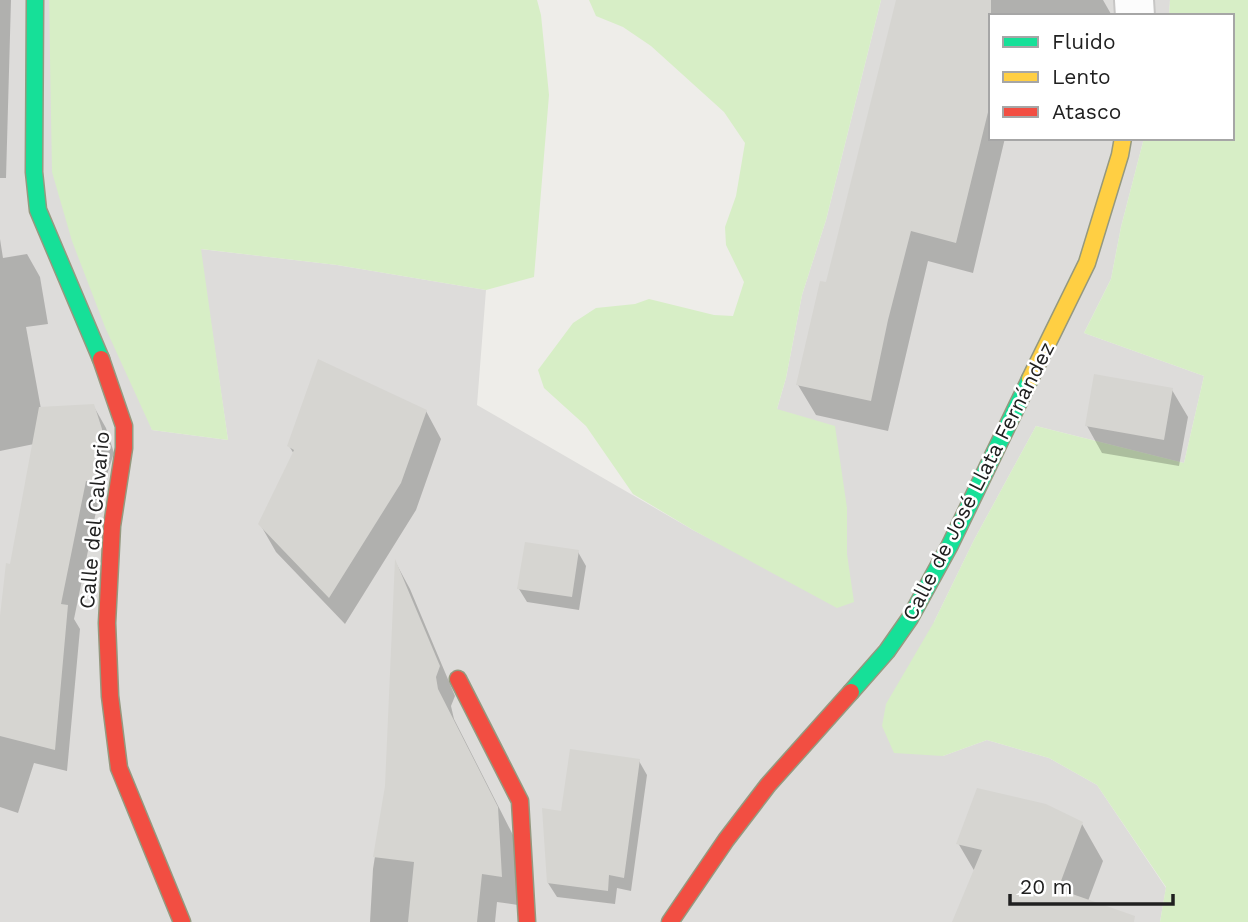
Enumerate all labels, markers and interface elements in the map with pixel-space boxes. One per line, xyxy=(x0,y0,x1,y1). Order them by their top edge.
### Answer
legend xyxy=(989,14,1234,140)
text: Fluido xyxy=(1052,29,1116,54)
text: Lento xyxy=(1052,64,1111,89)
text: Atasco xyxy=(1052,99,1121,124)
street label: Calle de José Llata Fernández xyxy=(897,337,1059,625)
street label: Calle del Calvario xyxy=(74,430,114,610)
scale bar xyxy=(1010,862,1173,906)
text: 20 m xyxy=(1020,874,1072,899)

